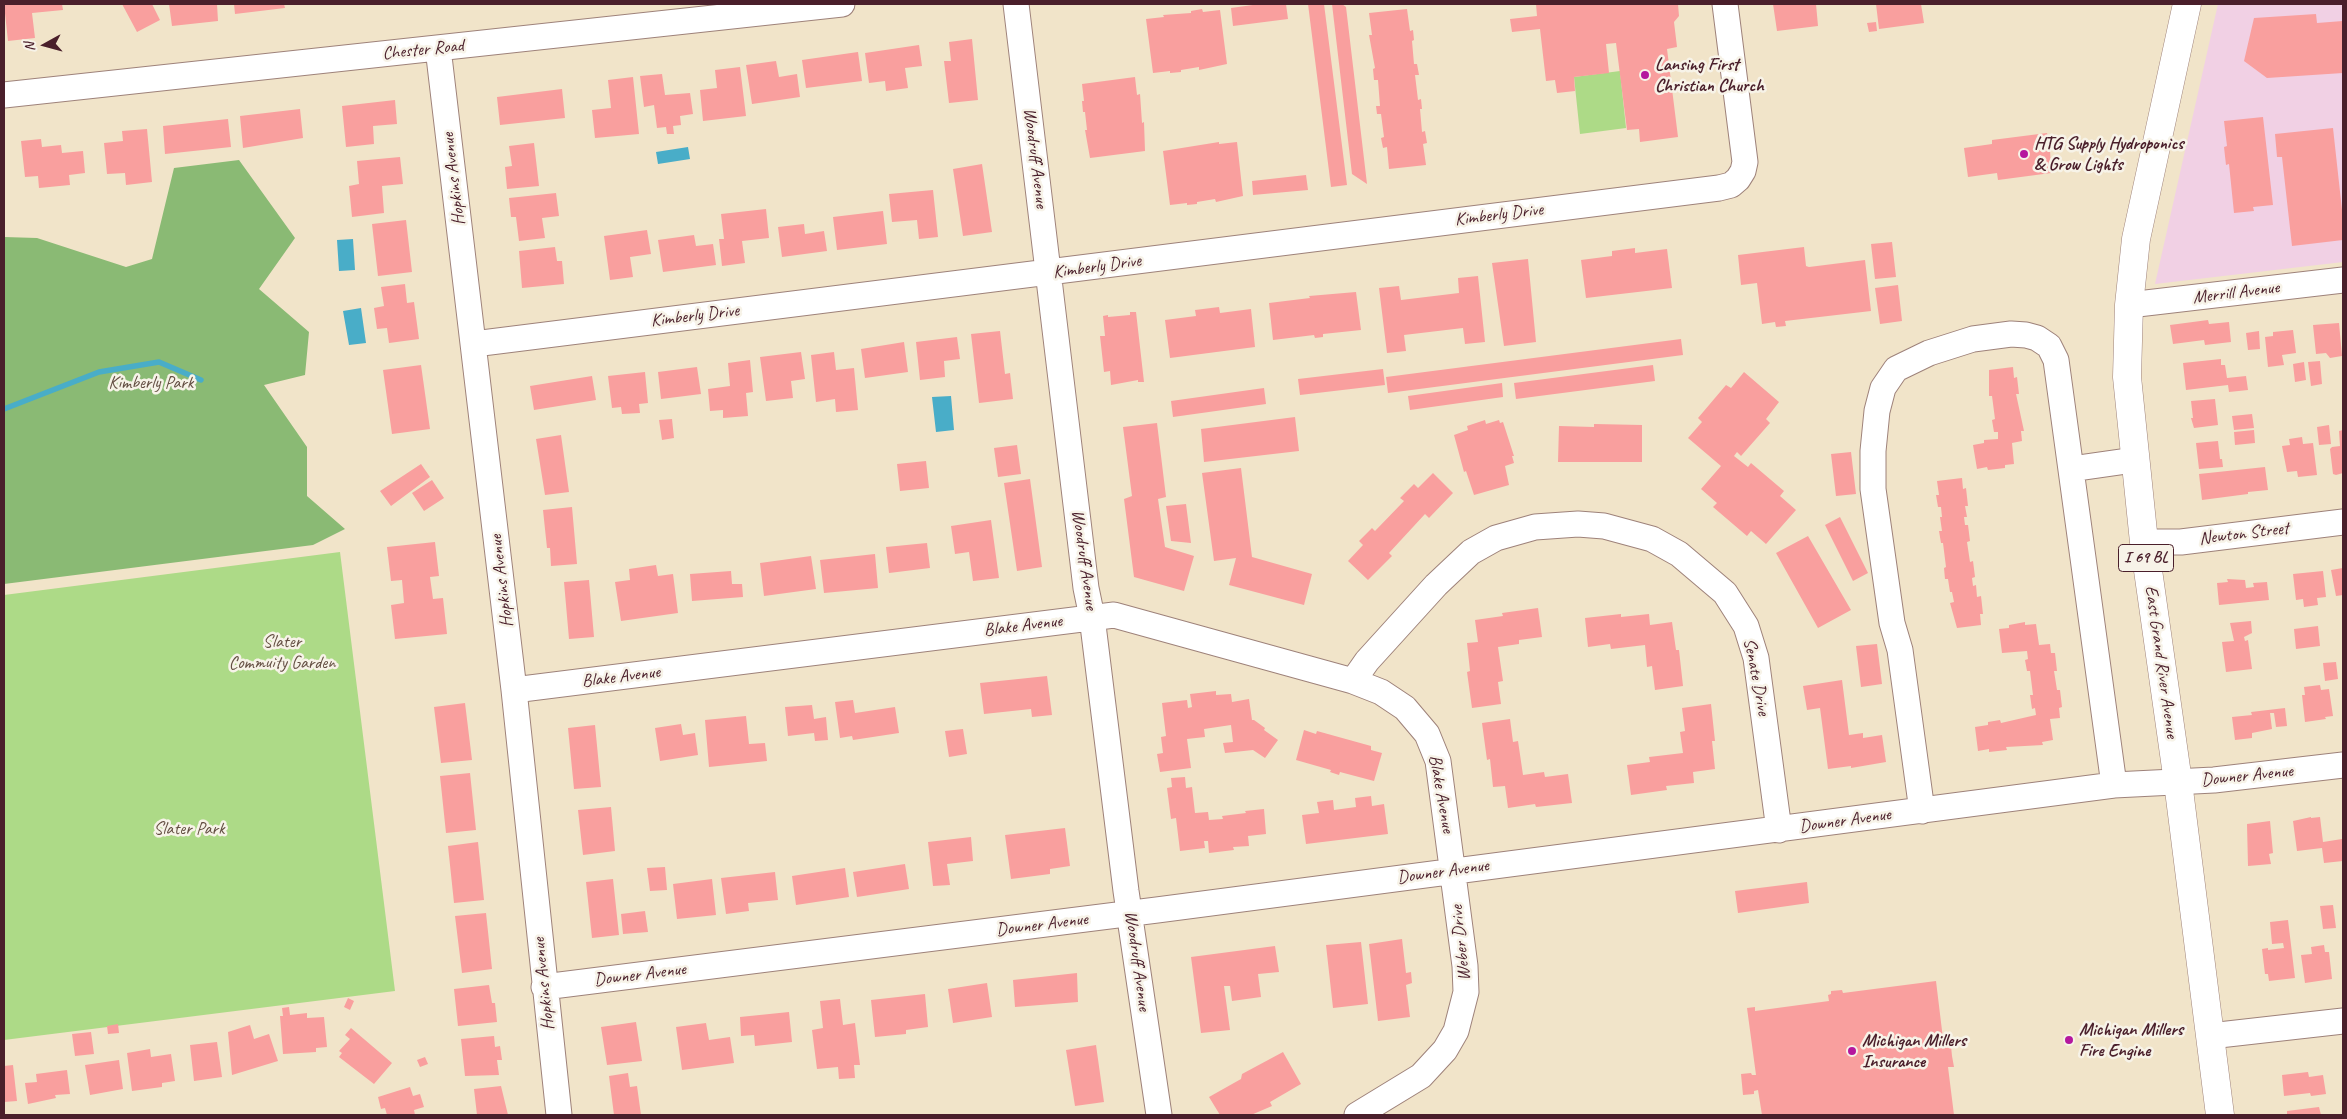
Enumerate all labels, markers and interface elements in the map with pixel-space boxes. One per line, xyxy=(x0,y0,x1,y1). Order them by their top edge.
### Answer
north arrow xyxy=(20,20,70,70)
street label: Chester Road xyxy=(381,35,465,65)
text: N xyxy=(21,42,39,52)
place label: Lansing First Christian Church xyxy=(1655,54,1764,96)
marker: Lansing First Christian Church xyxy=(1639,69,1651,81)
street label: Woodruff Avenue xyxy=(1018,107,1052,209)
street label: Hopkins Avenue xyxy=(438,131,470,227)
place label: HTG Supply Hydroponics & Grow Lights xyxy=(2034,133,2184,176)
marker: HTG Supply Hydroponics & Grow Lights xyxy=(2018,148,2030,160)
street label: Kimberly Drive xyxy=(1454,199,1544,231)
street label: Kimberly Drive xyxy=(1052,250,1142,284)
street label: Merrill Avenue xyxy=(2192,277,2280,309)
street label: Kimberly Drive xyxy=(650,300,740,332)
park label: Kimberly Park xyxy=(109,372,193,394)
street label: Woodruff Avenue xyxy=(1066,509,1102,611)
street label: Newton Street xyxy=(2198,518,2290,550)
street label: Hopkins Avenue xyxy=(486,533,518,629)
road number: I 69 BL xyxy=(2118,544,2174,572)
street label: East Grand River Avenue xyxy=(2140,584,2182,740)
street label: Blake Avenue xyxy=(983,610,1063,642)
park label: Slater Commuity Garden xyxy=(229,631,335,674)
street label: Senate Drive xyxy=(1738,637,1774,717)
street label: Blake Avenue xyxy=(581,661,661,693)
street label: Blake Avenue xyxy=(1424,753,1458,835)
street label: Downer Avenue xyxy=(2200,760,2294,792)
street label: Downer Avenue xyxy=(1798,804,1892,838)
park label: Slater Park xyxy=(153,818,225,840)
street label: Downer Avenue xyxy=(1396,855,1490,889)
street label: Weber Drive xyxy=(1446,904,1476,982)
street label: Downer Avenue xyxy=(995,909,1089,941)
street label: Woodruff Avenue xyxy=(1119,910,1155,1012)
street label: Hopkins Avenue xyxy=(528,937,560,1031)
street label: Downer Avenue xyxy=(593,959,687,991)
place label: Michigan Millers Fire Engine xyxy=(2079,1019,2183,1062)
place label: Michigan Millers Insurance xyxy=(1862,1030,1966,1072)
marker: Michigan Millers Fire Engine xyxy=(2063,1034,2075,1046)
marker: Michigan Millers Insurance xyxy=(1846,1045,1858,1057)

